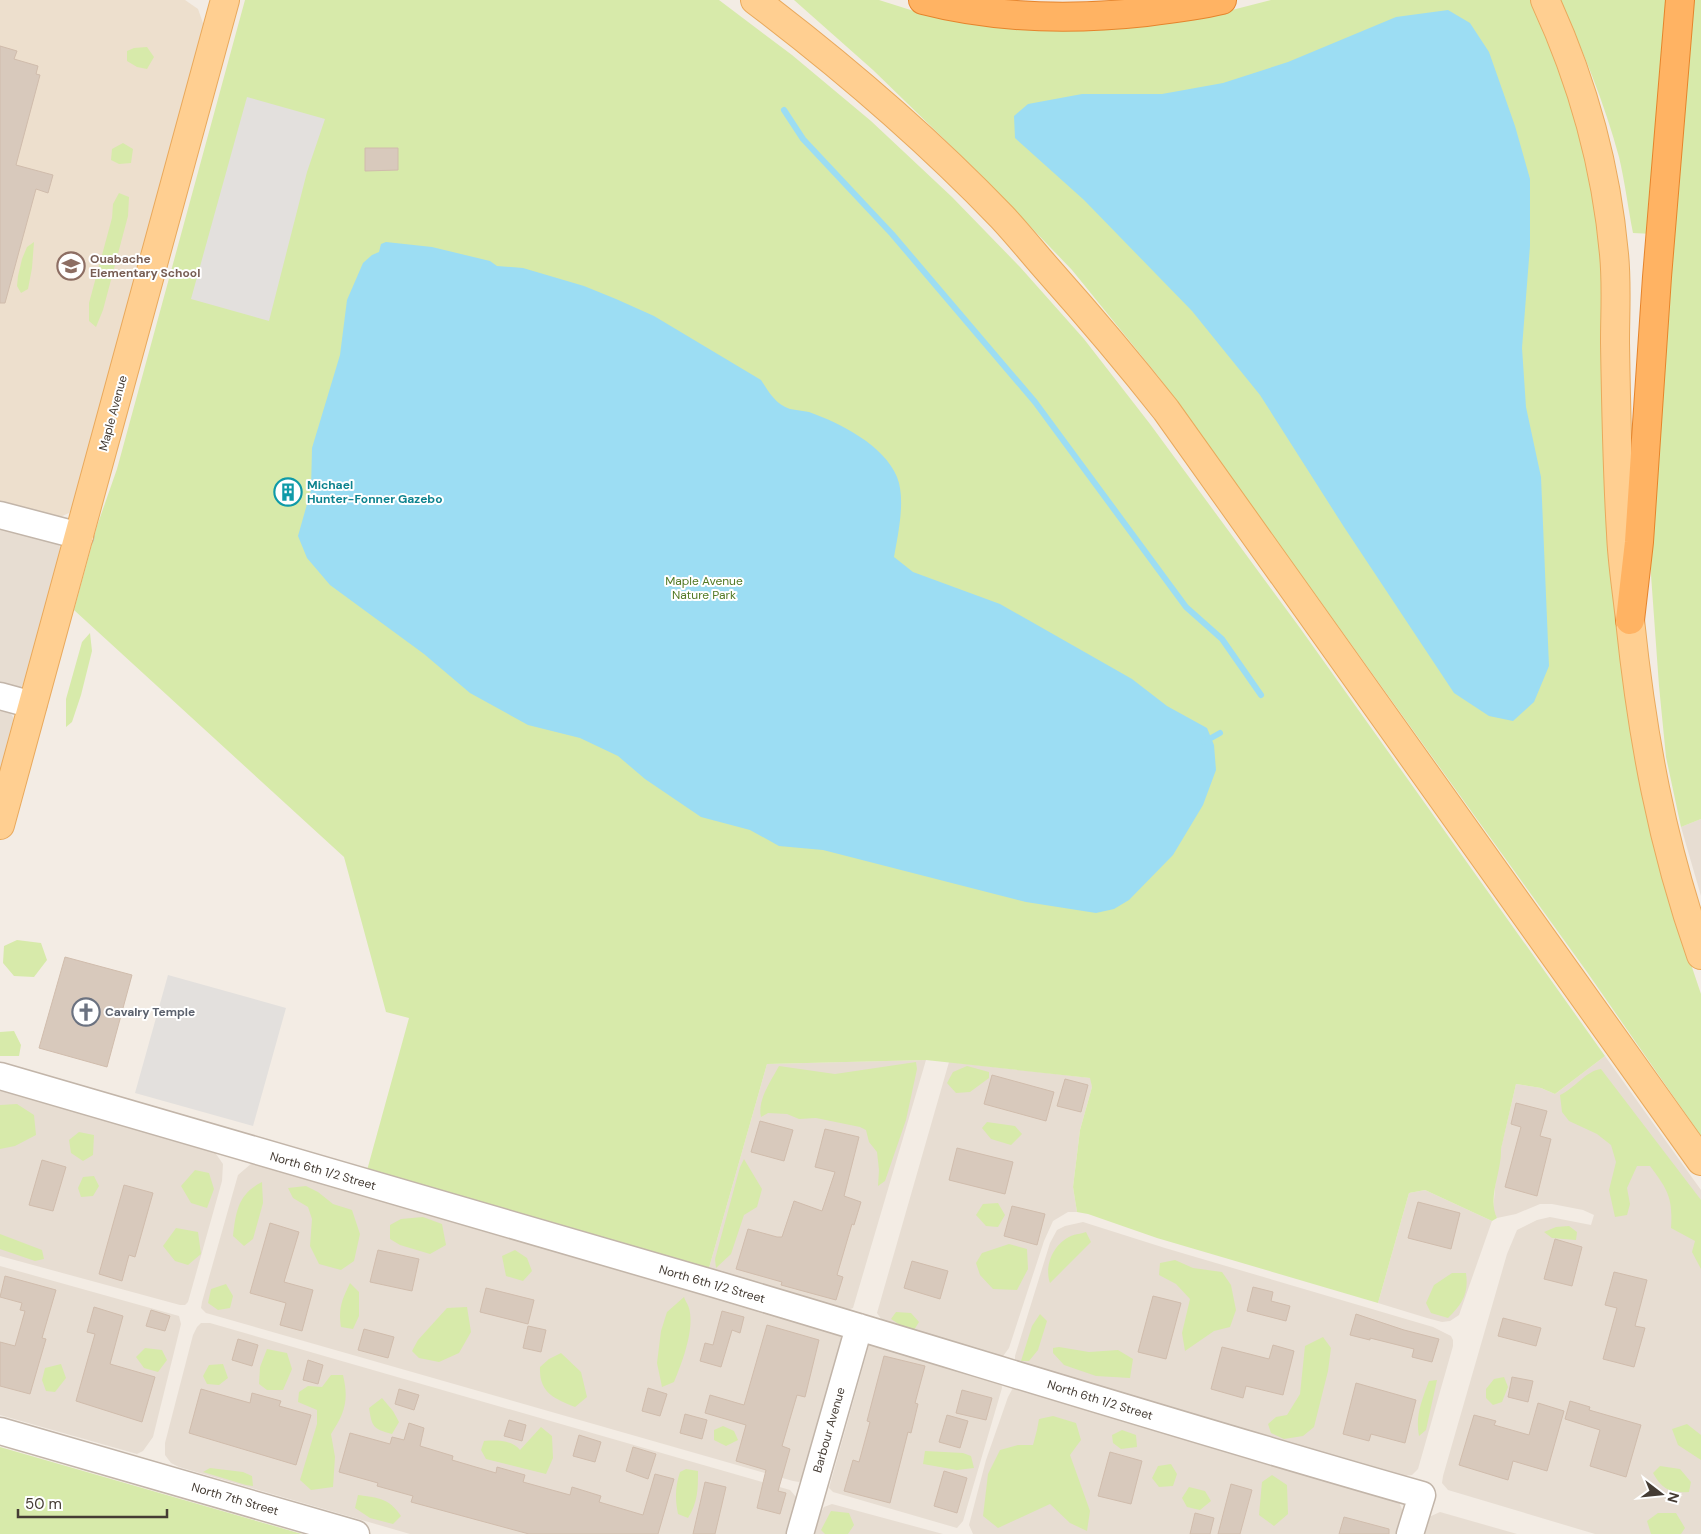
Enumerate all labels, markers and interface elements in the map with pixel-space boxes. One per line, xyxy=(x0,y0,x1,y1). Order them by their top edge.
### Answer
school or university icon: Ouabache Elementary School xyxy=(56,251,86,281)
place label: Ouabache Elementary School xyxy=(90,251,200,281)
street label: Maple Avenue xyxy=(95,373,131,453)
building icon: Michael Hunter-Fonner Gazebo xyxy=(273,477,303,507)
place label: Michael Hunter-Fonner Gazebo xyxy=(307,477,443,507)
park label: Maple Avenue Nature Park xyxy=(665,573,743,603)
church icon: Cavalry Temple xyxy=(71,997,101,1027)
place label: Cavalry Temple xyxy=(105,1004,195,1020)
street label: North 6th 1/2 Street xyxy=(268,1148,378,1194)
street label: North 6th 1/2 Street xyxy=(657,1261,767,1307)
street label: North 6th 1/2 Street xyxy=(1045,1376,1155,1424)
street label: Barbour Avenue xyxy=(809,1385,849,1475)
north arrow xyxy=(1636,1469,1686,1519)
street label: North 7th Street xyxy=(190,1479,281,1519)
scale bar xyxy=(18,1486,166,1518)
text: N xyxy=(1663,1490,1684,1505)
text: 50 m xyxy=(25,1494,62,1514)

